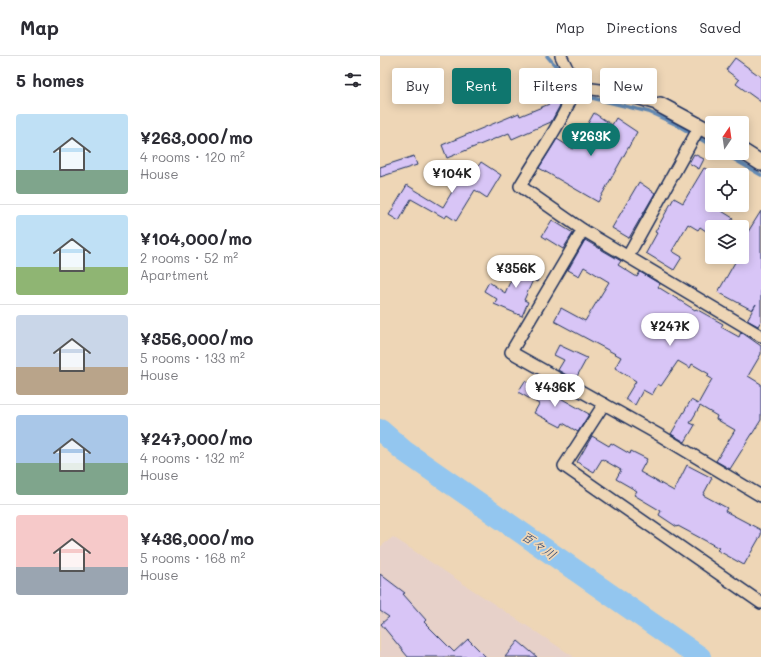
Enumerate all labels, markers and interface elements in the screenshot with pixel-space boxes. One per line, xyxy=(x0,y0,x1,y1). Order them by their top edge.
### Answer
text: Map xyxy=(20,15,59,40)
text: Map xyxy=(556,18,584,37)
text: Directions xyxy=(606,18,677,37)
text: Saved xyxy=(699,18,741,37)
chip: Buy xyxy=(392,68,444,104)
chip: Rent xyxy=(452,68,511,104)
chip: Filters xyxy=(519,68,592,104)
chip: New xyxy=(600,68,657,104)
text: 5 homes xyxy=(16,69,84,91)
icon: filters xyxy=(342,69,364,91)
north arrow xyxy=(705,116,749,160)
map controls xyxy=(705,116,749,264)
pin: ¥263K xyxy=(563,123,619,157)
text: ¥263,000/mo xyxy=(140,126,253,148)
text: ¥263K xyxy=(571,127,611,144)
icon: home xyxy=(48,130,96,178)
text: 4 rooms · 120 m² xyxy=(140,148,245,165)
pin: ¥104K xyxy=(424,160,480,194)
text: ¥104K xyxy=(432,164,472,181)
text: House xyxy=(140,165,178,182)
button: locate xyxy=(705,168,749,212)
button: layers xyxy=(705,220,749,264)
text: ¥104,000/mo xyxy=(140,227,252,249)
icon: home xyxy=(48,231,96,279)
text: 2 rooms · 52 m² xyxy=(140,249,238,266)
pin: ¥356K xyxy=(488,255,544,289)
text: ¥356K xyxy=(496,259,536,276)
text: Apartment xyxy=(140,266,209,283)
pin: ¥247K xyxy=(642,313,698,347)
text: ¥247K xyxy=(650,317,690,334)
text: ¥356,000/mo xyxy=(140,327,253,349)
icon: home xyxy=(48,331,96,379)
text: 5 rooms · 133 m² xyxy=(140,349,245,366)
text: House xyxy=(140,366,178,383)
pin: ¥436K xyxy=(527,374,583,408)
text: ¥436K xyxy=(535,378,575,395)
text: ¥247,000/mo xyxy=(140,427,253,449)
icon: home xyxy=(48,431,96,479)
text: 4 rooms · 132 m² xyxy=(140,449,245,466)
text: House xyxy=(140,466,178,483)
water label: 百々川 xyxy=(518,526,560,563)
text: ¥436,000/mo xyxy=(140,527,254,549)
icon: home xyxy=(48,531,96,579)
text: 5 rooms · 168 m² xyxy=(140,549,245,566)
text: House xyxy=(140,566,178,583)

